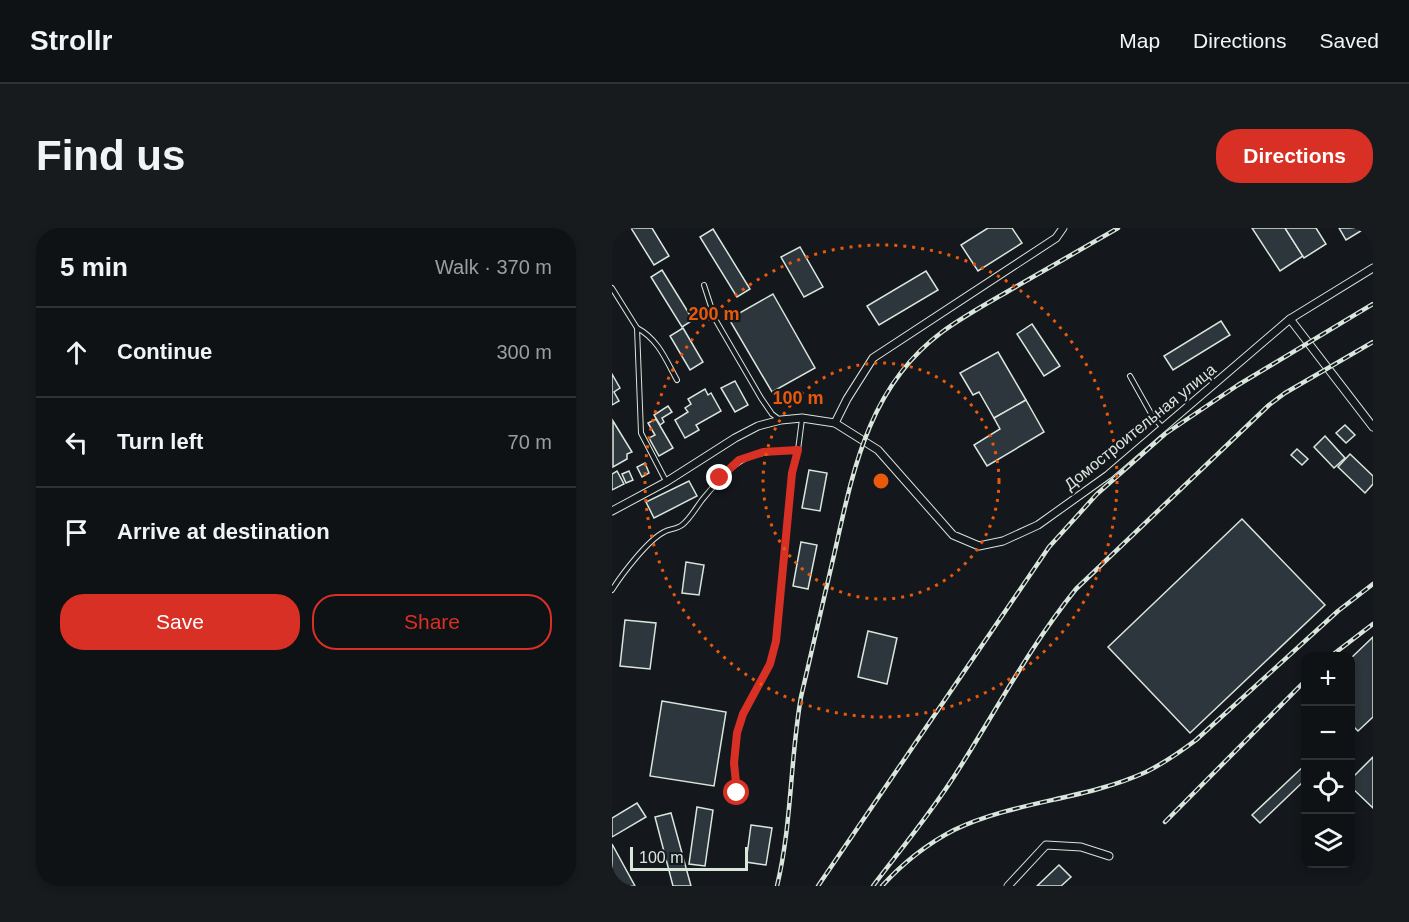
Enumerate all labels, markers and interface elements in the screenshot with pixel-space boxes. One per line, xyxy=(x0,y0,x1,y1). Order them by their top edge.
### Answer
text: Strollr xyxy=(30,25,112,56)
text: Map xyxy=(1119,29,1160,52)
text: Directions xyxy=(1193,29,1286,52)
text: Saved xyxy=(1319,29,1379,52)
button: Directions xyxy=(1216,129,1373,183)
text: Find us xyxy=(36,132,185,179)
text: 5 min xyxy=(60,252,128,282)
text: Walk · 370 m xyxy=(435,256,552,278)
text: 200 m xyxy=(688,304,740,324)
icon: ahead xyxy=(60,336,93,369)
text: Continue xyxy=(117,339,212,364)
text: 300 m xyxy=(496,341,552,363)
street label: Домостроительная улица xyxy=(1061,361,1219,493)
text: 100 m xyxy=(772,388,824,408)
icon: left xyxy=(60,426,93,459)
text: Turn left xyxy=(117,429,203,454)
text: 70 m xyxy=(508,431,552,453)
route end xyxy=(706,464,732,490)
centre of rings xyxy=(871,471,891,491)
icon: arrive xyxy=(60,516,93,549)
text: Arrive at destination xyxy=(117,519,330,544)
button: Save xyxy=(60,594,300,650)
button: Share xyxy=(312,594,552,650)
map controls xyxy=(1301,652,1355,868)
button: + xyxy=(1301,652,1355,706)
button: − xyxy=(1301,706,1355,760)
button: locate xyxy=(1301,760,1355,814)
route start xyxy=(723,779,749,805)
button: layers xyxy=(1301,814,1355,868)
scale bar xyxy=(630,844,748,872)
text: 100 m xyxy=(639,849,683,866)

